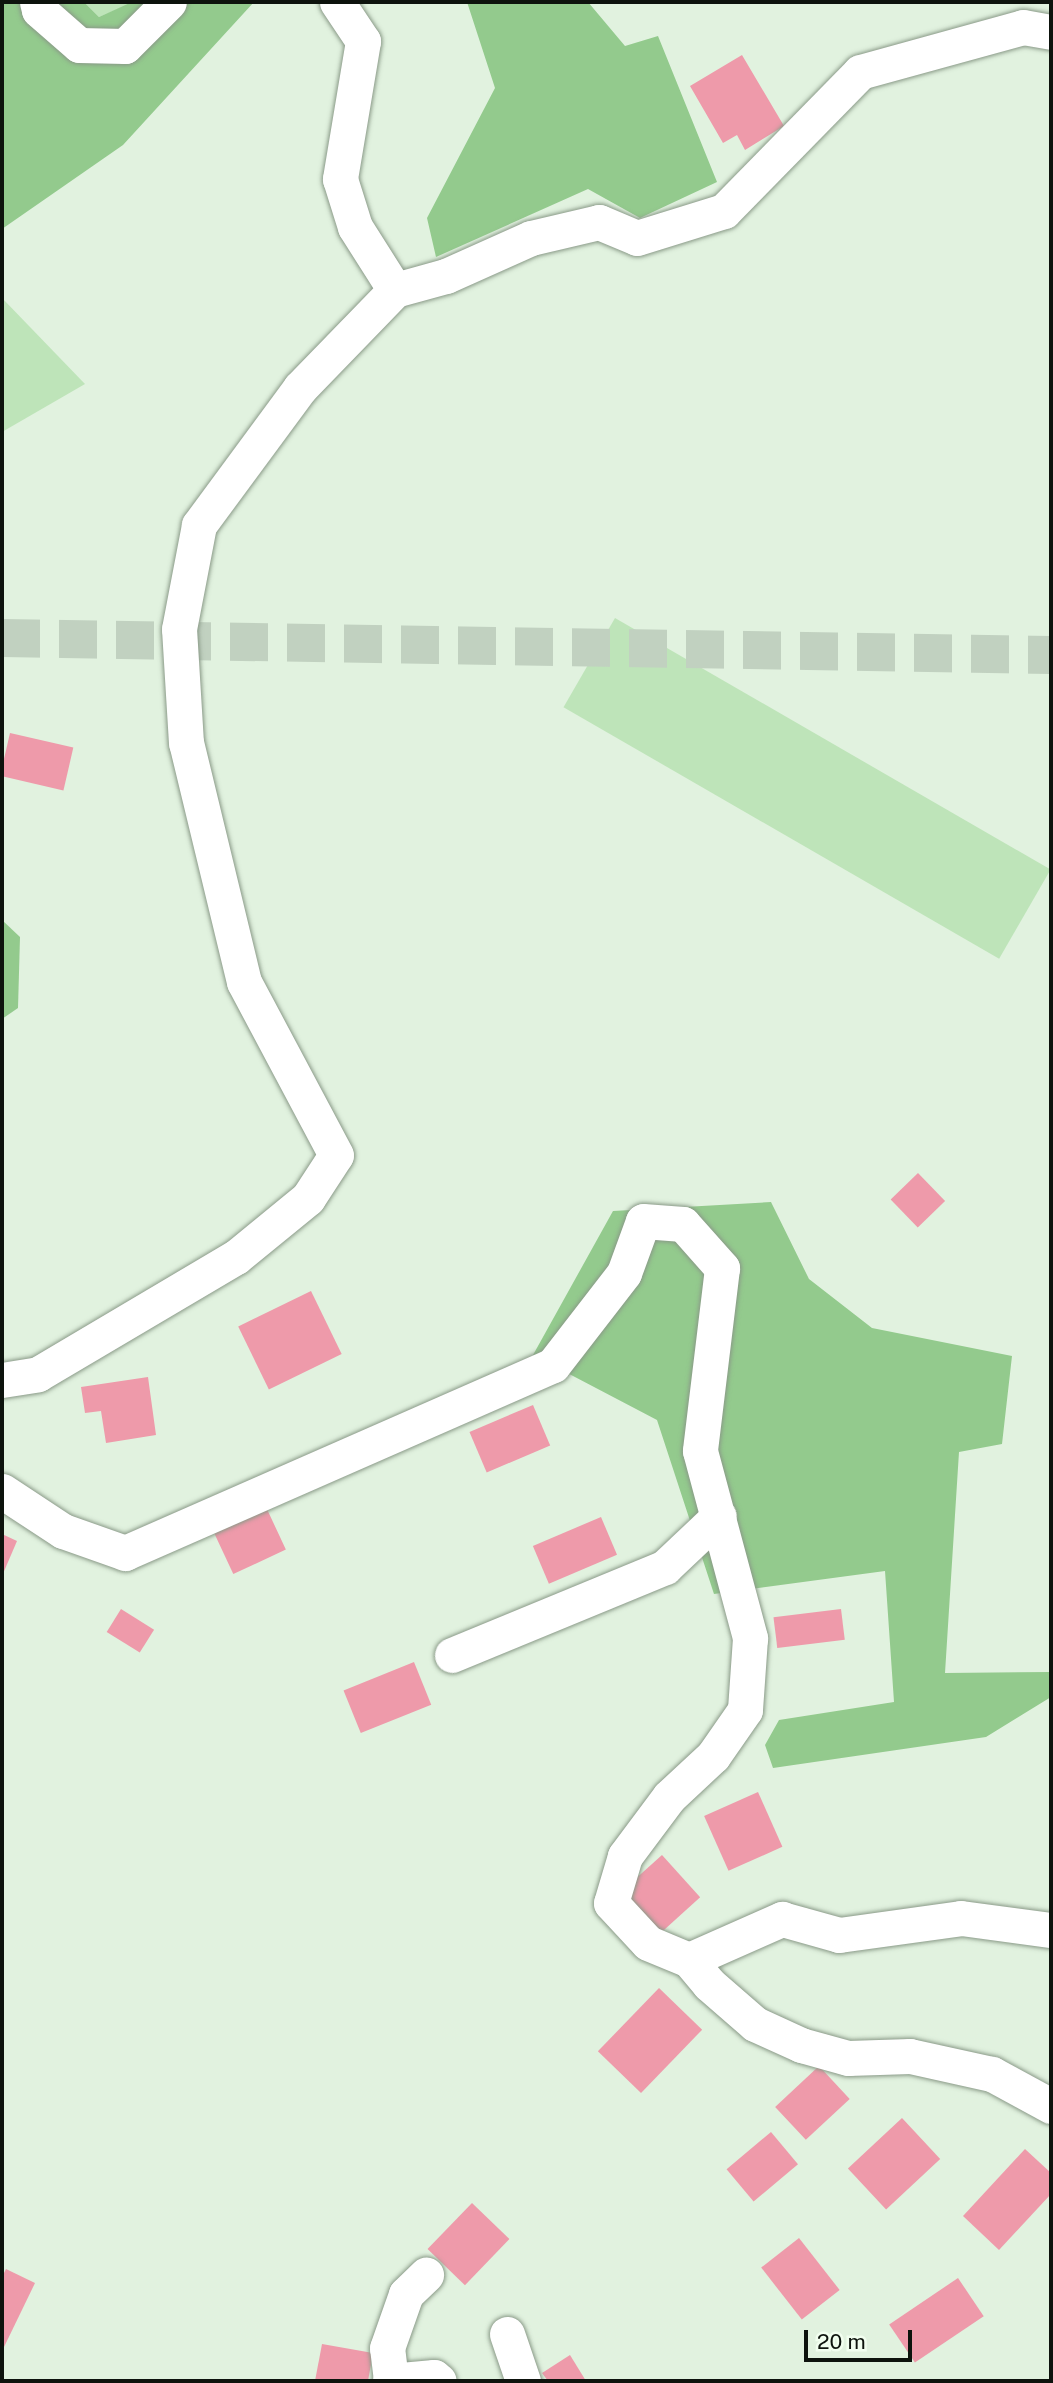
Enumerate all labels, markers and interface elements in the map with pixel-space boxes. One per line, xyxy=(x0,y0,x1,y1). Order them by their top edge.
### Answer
scale bar xyxy=(808,2316,916,2360)
text: 20 m xyxy=(817,2329,866,2354)

